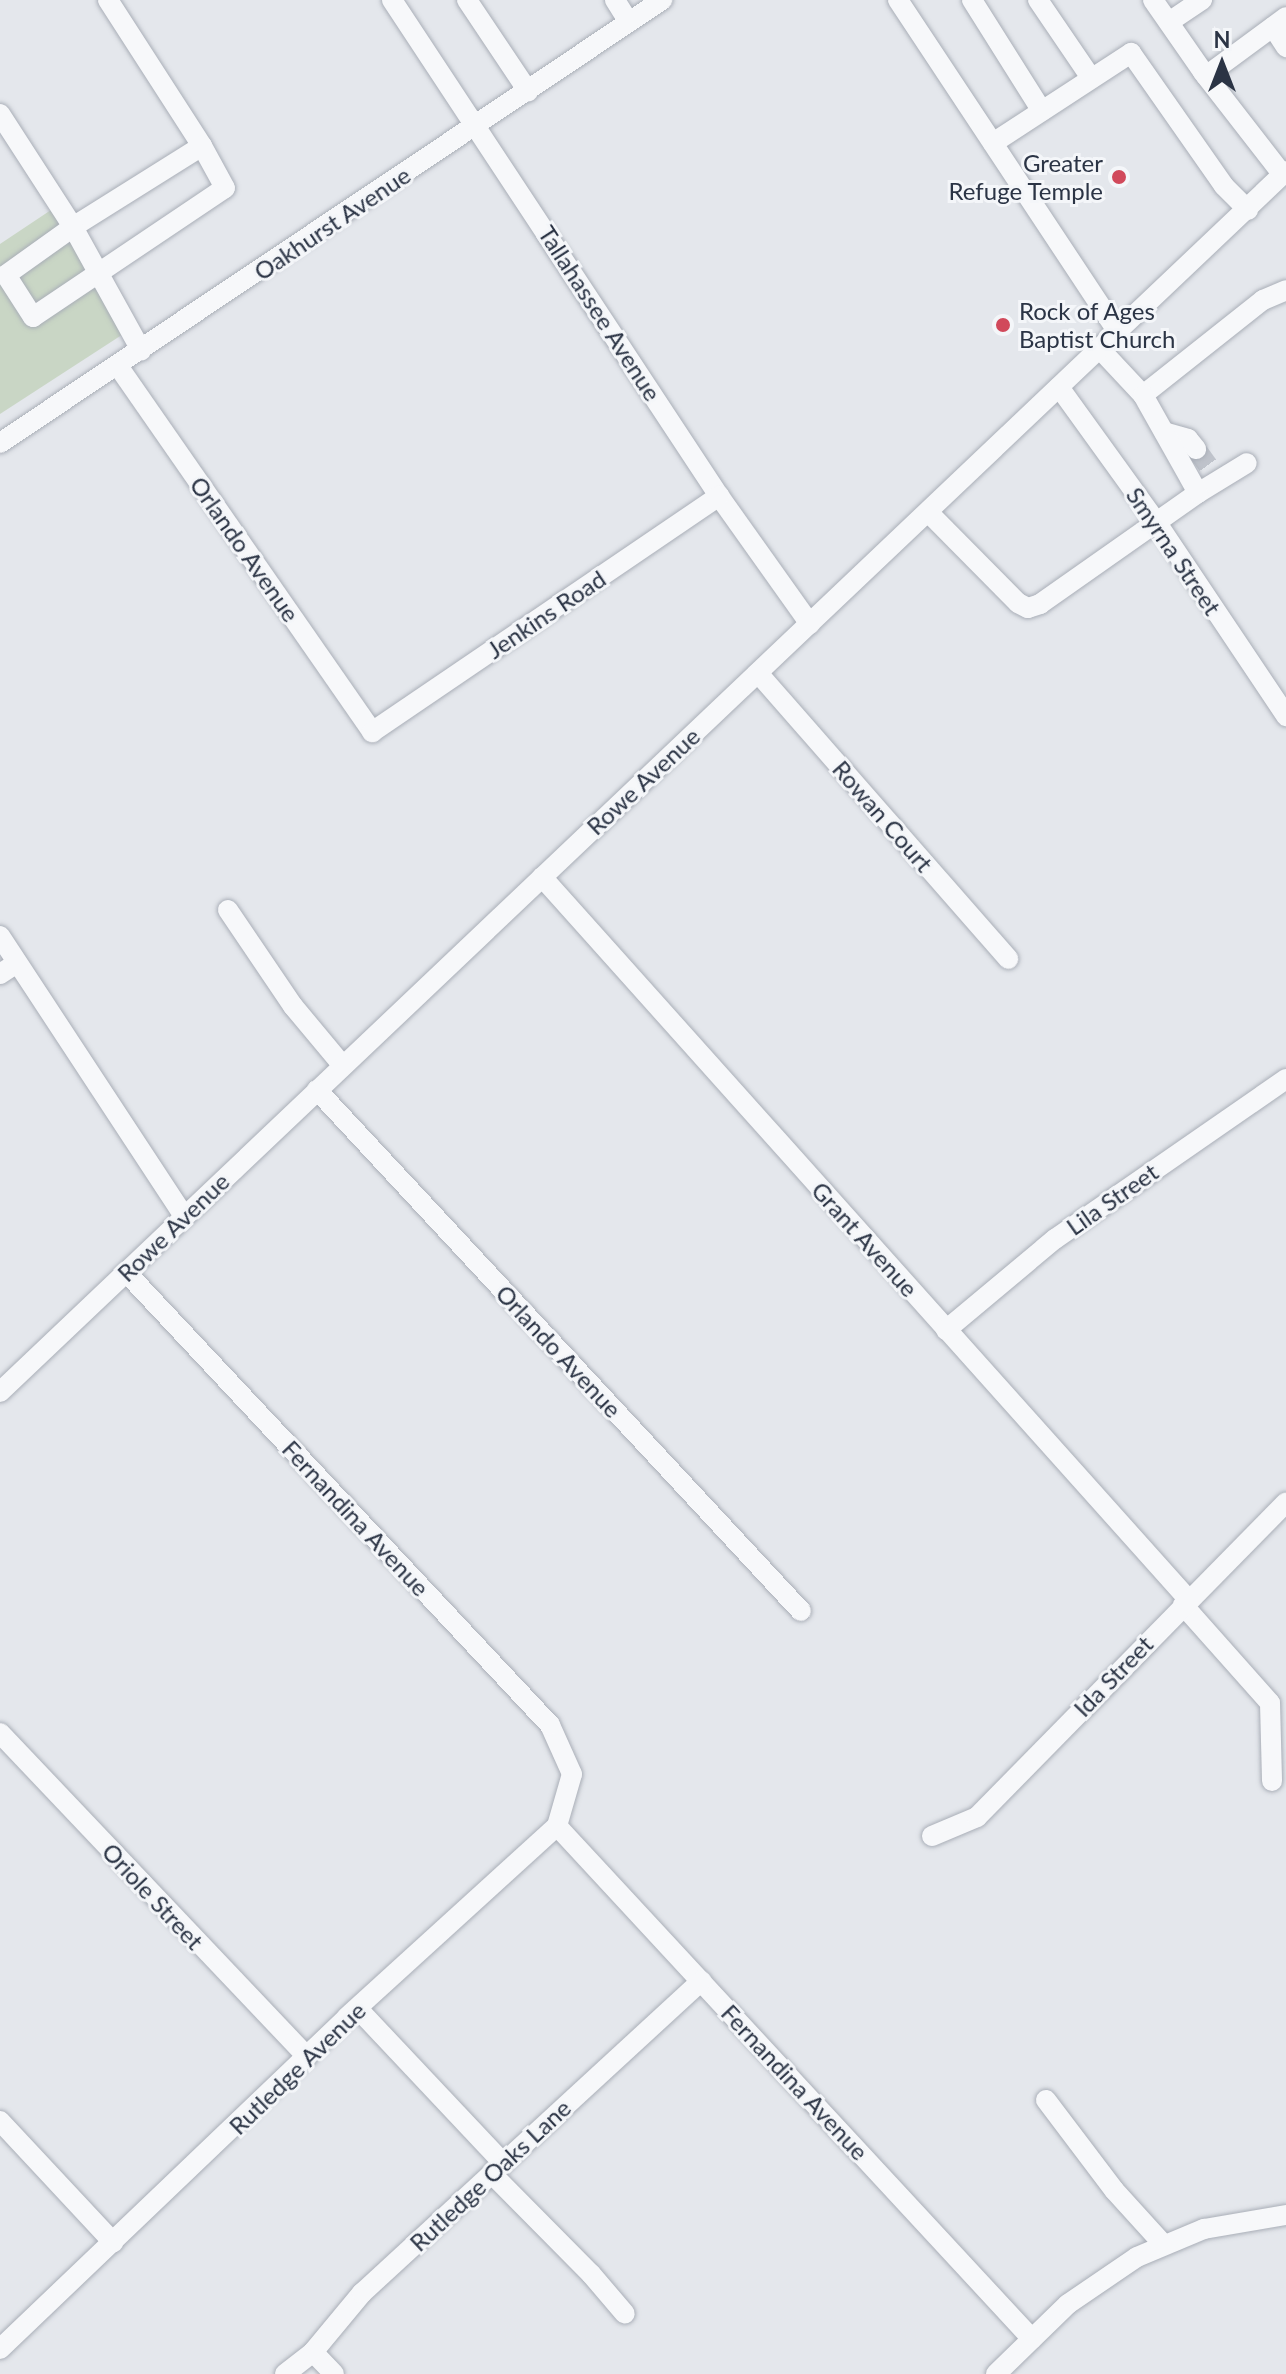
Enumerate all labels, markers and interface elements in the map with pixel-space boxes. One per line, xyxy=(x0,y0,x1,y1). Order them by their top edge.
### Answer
north arrow xyxy=(1182,24,1262,104)
text: N xyxy=(1214,26,1230,53)
place label: Greater Refuge Temple xyxy=(948,149,1103,205)
street label: Oakhurst Avenue xyxy=(248,160,416,286)
marker: Greater Refuge Temple xyxy=(1110,168,1128,186)
street label: Tallahassee Avenue xyxy=(532,220,668,406)
place label: Rock of Ages Baptist Church xyxy=(1019,297,1175,353)
marker: Rock of Ages Baptist Church xyxy=(994,316,1012,334)
street label: Orlando Avenue xyxy=(184,471,306,627)
street label: Smyrna Street xyxy=(1121,482,1227,620)
street label: Jenkins Road xyxy=(481,564,611,664)
street label: Rowe Avenue xyxy=(580,721,706,841)
street label: Rowan Court xyxy=(827,754,939,878)
street label: Lila Street xyxy=(1061,1157,1163,1241)
street label: Rowe Avenue xyxy=(111,1166,235,1288)
street label: Grant Avenue xyxy=(806,1175,924,1303)
street label: Orlando Avenue xyxy=(490,1279,628,1423)
street label: Fernandina Avenue xyxy=(276,1434,436,1602)
street label: Ida Street xyxy=(1068,1630,1158,1722)
street label: Oriole Street xyxy=(97,1837,209,1955)
street label: Rutledge Avenue xyxy=(223,1996,371,2140)
street label: Fernandina Avenue xyxy=(715,1998,875,2166)
street label: Rutledge Oaks Lane xyxy=(404,2093,576,2257)

